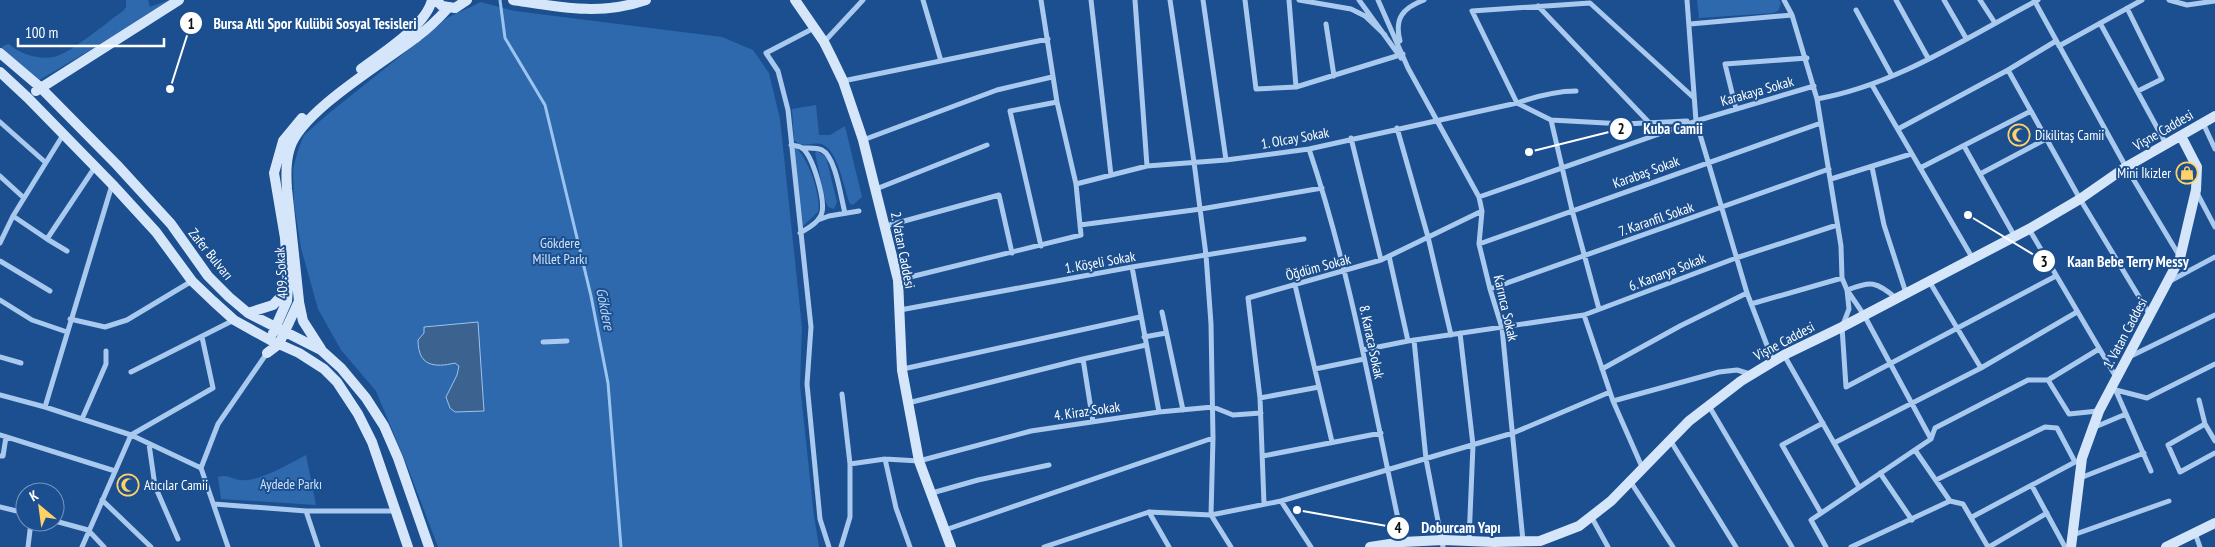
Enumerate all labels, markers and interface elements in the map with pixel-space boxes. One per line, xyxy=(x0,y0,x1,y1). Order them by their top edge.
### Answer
callout: Bursa Atlı Spor Kulübü Sosyal Tesisleri xyxy=(178,8,427,38)
text: 1 xyxy=(187,14,195,33)
text: Bursa Atlı Spor Kulübü Sosyal Tesisleri xyxy=(213,14,417,33)
scale bar xyxy=(18,15,164,47)
text: 100 m xyxy=(25,23,58,42)
street label: Karakaya Sokak xyxy=(1718,72,1796,110)
street label: Vişne Caddesi xyxy=(2129,106,2196,155)
callout: Kuba Camii xyxy=(1608,114,1713,144)
text: 2 xyxy=(1617,119,1625,138)
text: Kuba Camii xyxy=(1643,119,1703,138)
street label: 1. Olcay Sokak xyxy=(1260,123,1331,153)
mosque icon: Dikilitaş Camii xyxy=(2007,123,2031,147)
place label: Dikilitaş Camii xyxy=(2035,126,2104,144)
street label: Karabaş Sokak xyxy=(1610,151,1682,192)
shop icon: Mini İkizler xyxy=(2175,161,2199,185)
place label: Mini İkizler xyxy=(2117,164,2171,182)
street label: 7. Karanfil Sokak xyxy=(1616,198,1696,240)
street label: 2. Vatan Caddesi xyxy=(887,210,919,290)
street label: Zafer Bulvarı xyxy=(185,224,237,284)
park label: Gökdere Millet Parkı xyxy=(533,234,587,268)
street label: 409. Sokak xyxy=(270,246,292,300)
callout: Kaan Bebe Terry Messy xyxy=(2031,246,2199,276)
street label: 1. Köşeli Sokak xyxy=(1063,247,1137,277)
street label: 6. Kanarya Sokak xyxy=(1626,249,1709,295)
street label: Öğdüm Sokak xyxy=(1284,250,1353,284)
text: 3 xyxy=(2040,252,2048,271)
text: Kaan Bebe Terry Messy xyxy=(2067,252,2190,271)
street label: Karınca Sokak xyxy=(1490,273,1522,343)
water label: Gökdere xyxy=(592,286,619,332)
street label: 1. Vatan Caddesi xyxy=(2099,294,2151,372)
street label: 8. Karaca Sokak xyxy=(1355,304,1389,381)
street label: Vişne Caddesi xyxy=(1749,317,1818,365)
street label: 4. Kiraz Sokak xyxy=(1053,397,1122,425)
mosque icon: Atıcılar Camii xyxy=(116,473,140,497)
park label: Aydede Parkı xyxy=(260,475,322,493)
place label: Atıcılar Camii xyxy=(144,476,208,494)
north arrow xyxy=(15,482,65,532)
text: K xyxy=(26,486,42,505)
callout: Doburcam Yapı xyxy=(1386,513,1511,543)
text: 4 xyxy=(1394,518,1402,537)
text: Doburcam Yapı xyxy=(1421,518,1501,537)

